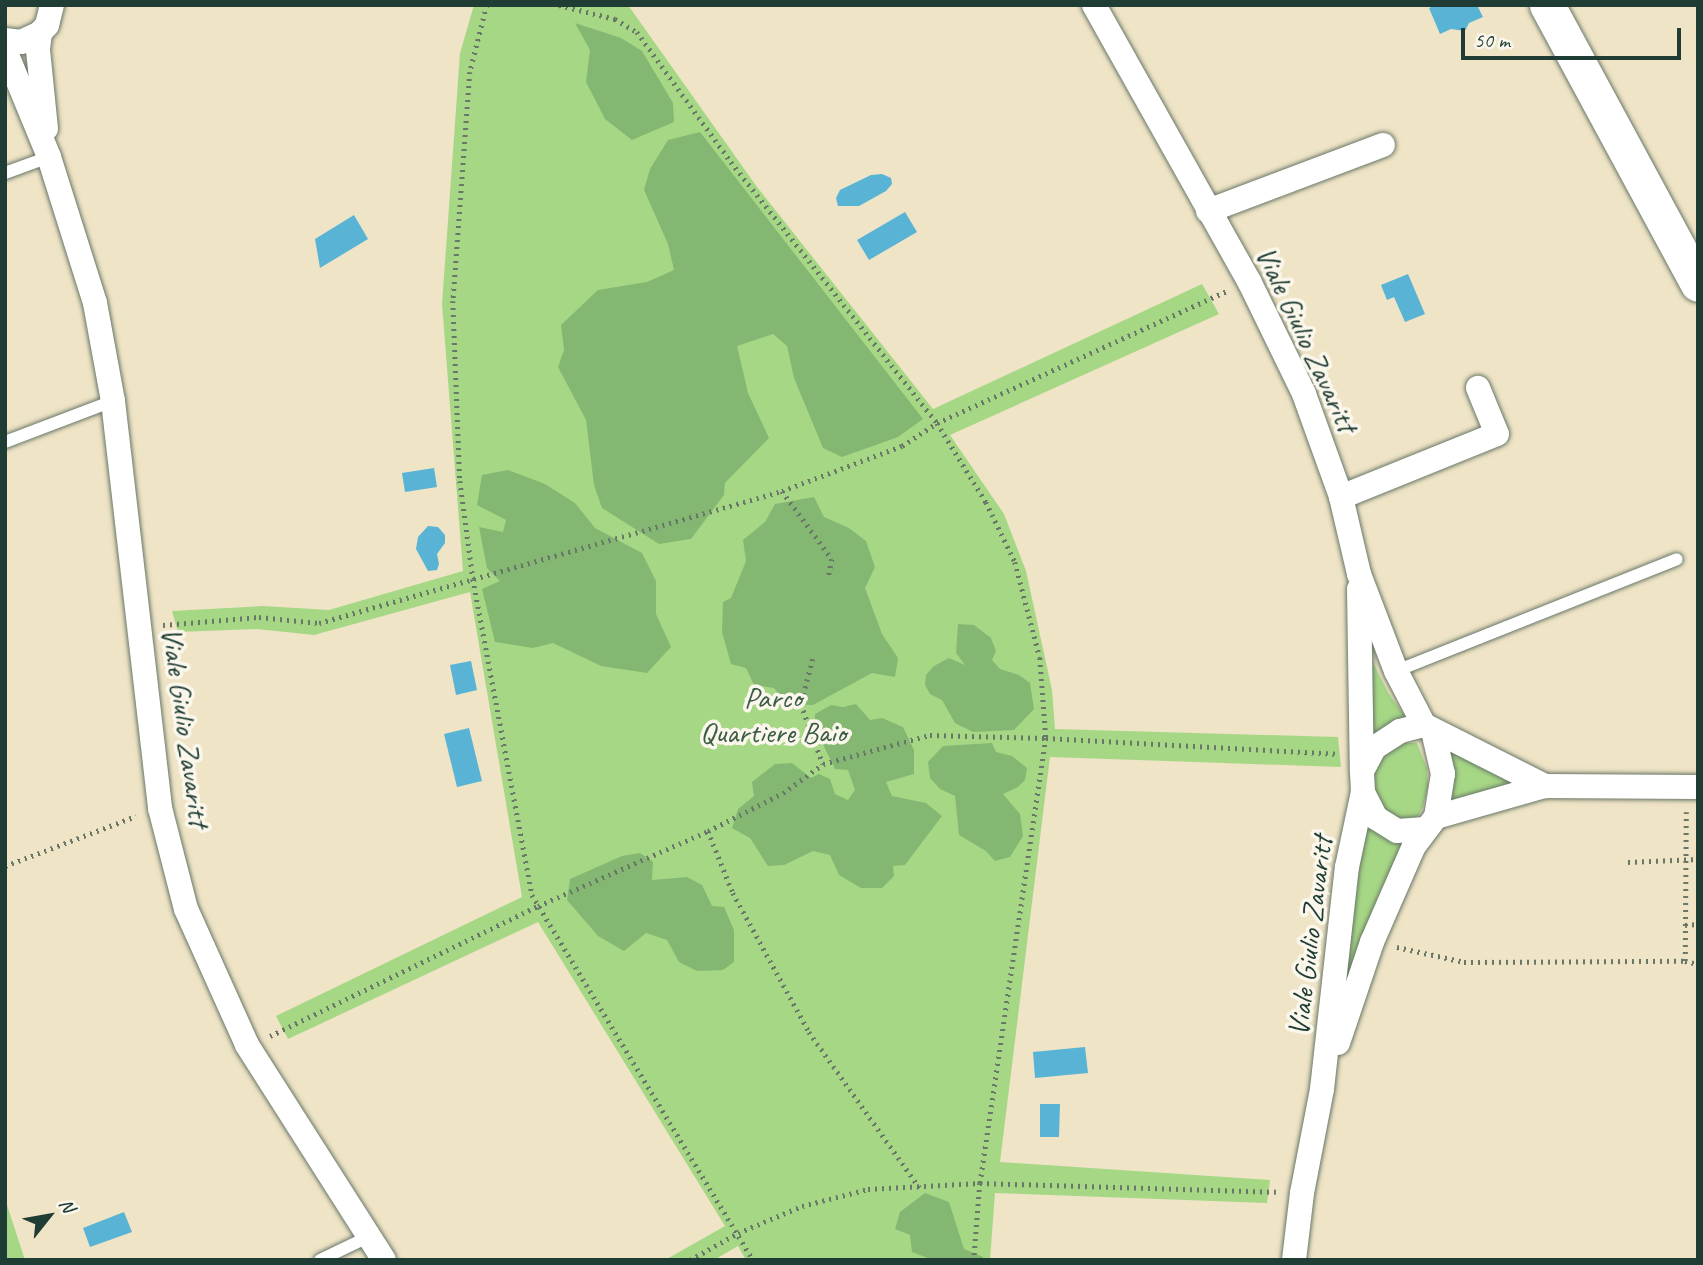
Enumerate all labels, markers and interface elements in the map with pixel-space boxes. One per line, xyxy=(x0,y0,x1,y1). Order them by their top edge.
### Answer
scale bar xyxy=(1465,14,1686,58)
text: 50 m xyxy=(1474,27,1510,53)
street label: Viale Giulio Zavaritt xyxy=(1248,241,1366,437)
street label: Viale Giulio Zavaritt xyxy=(154,625,218,829)
park label: Parco Quartiere Baio xyxy=(700,679,846,750)
street label: Viale Giulio Zavaritt xyxy=(1280,834,1340,1038)
north arrow xyxy=(14,1181,84,1251)
text: N xyxy=(54,1194,80,1216)

